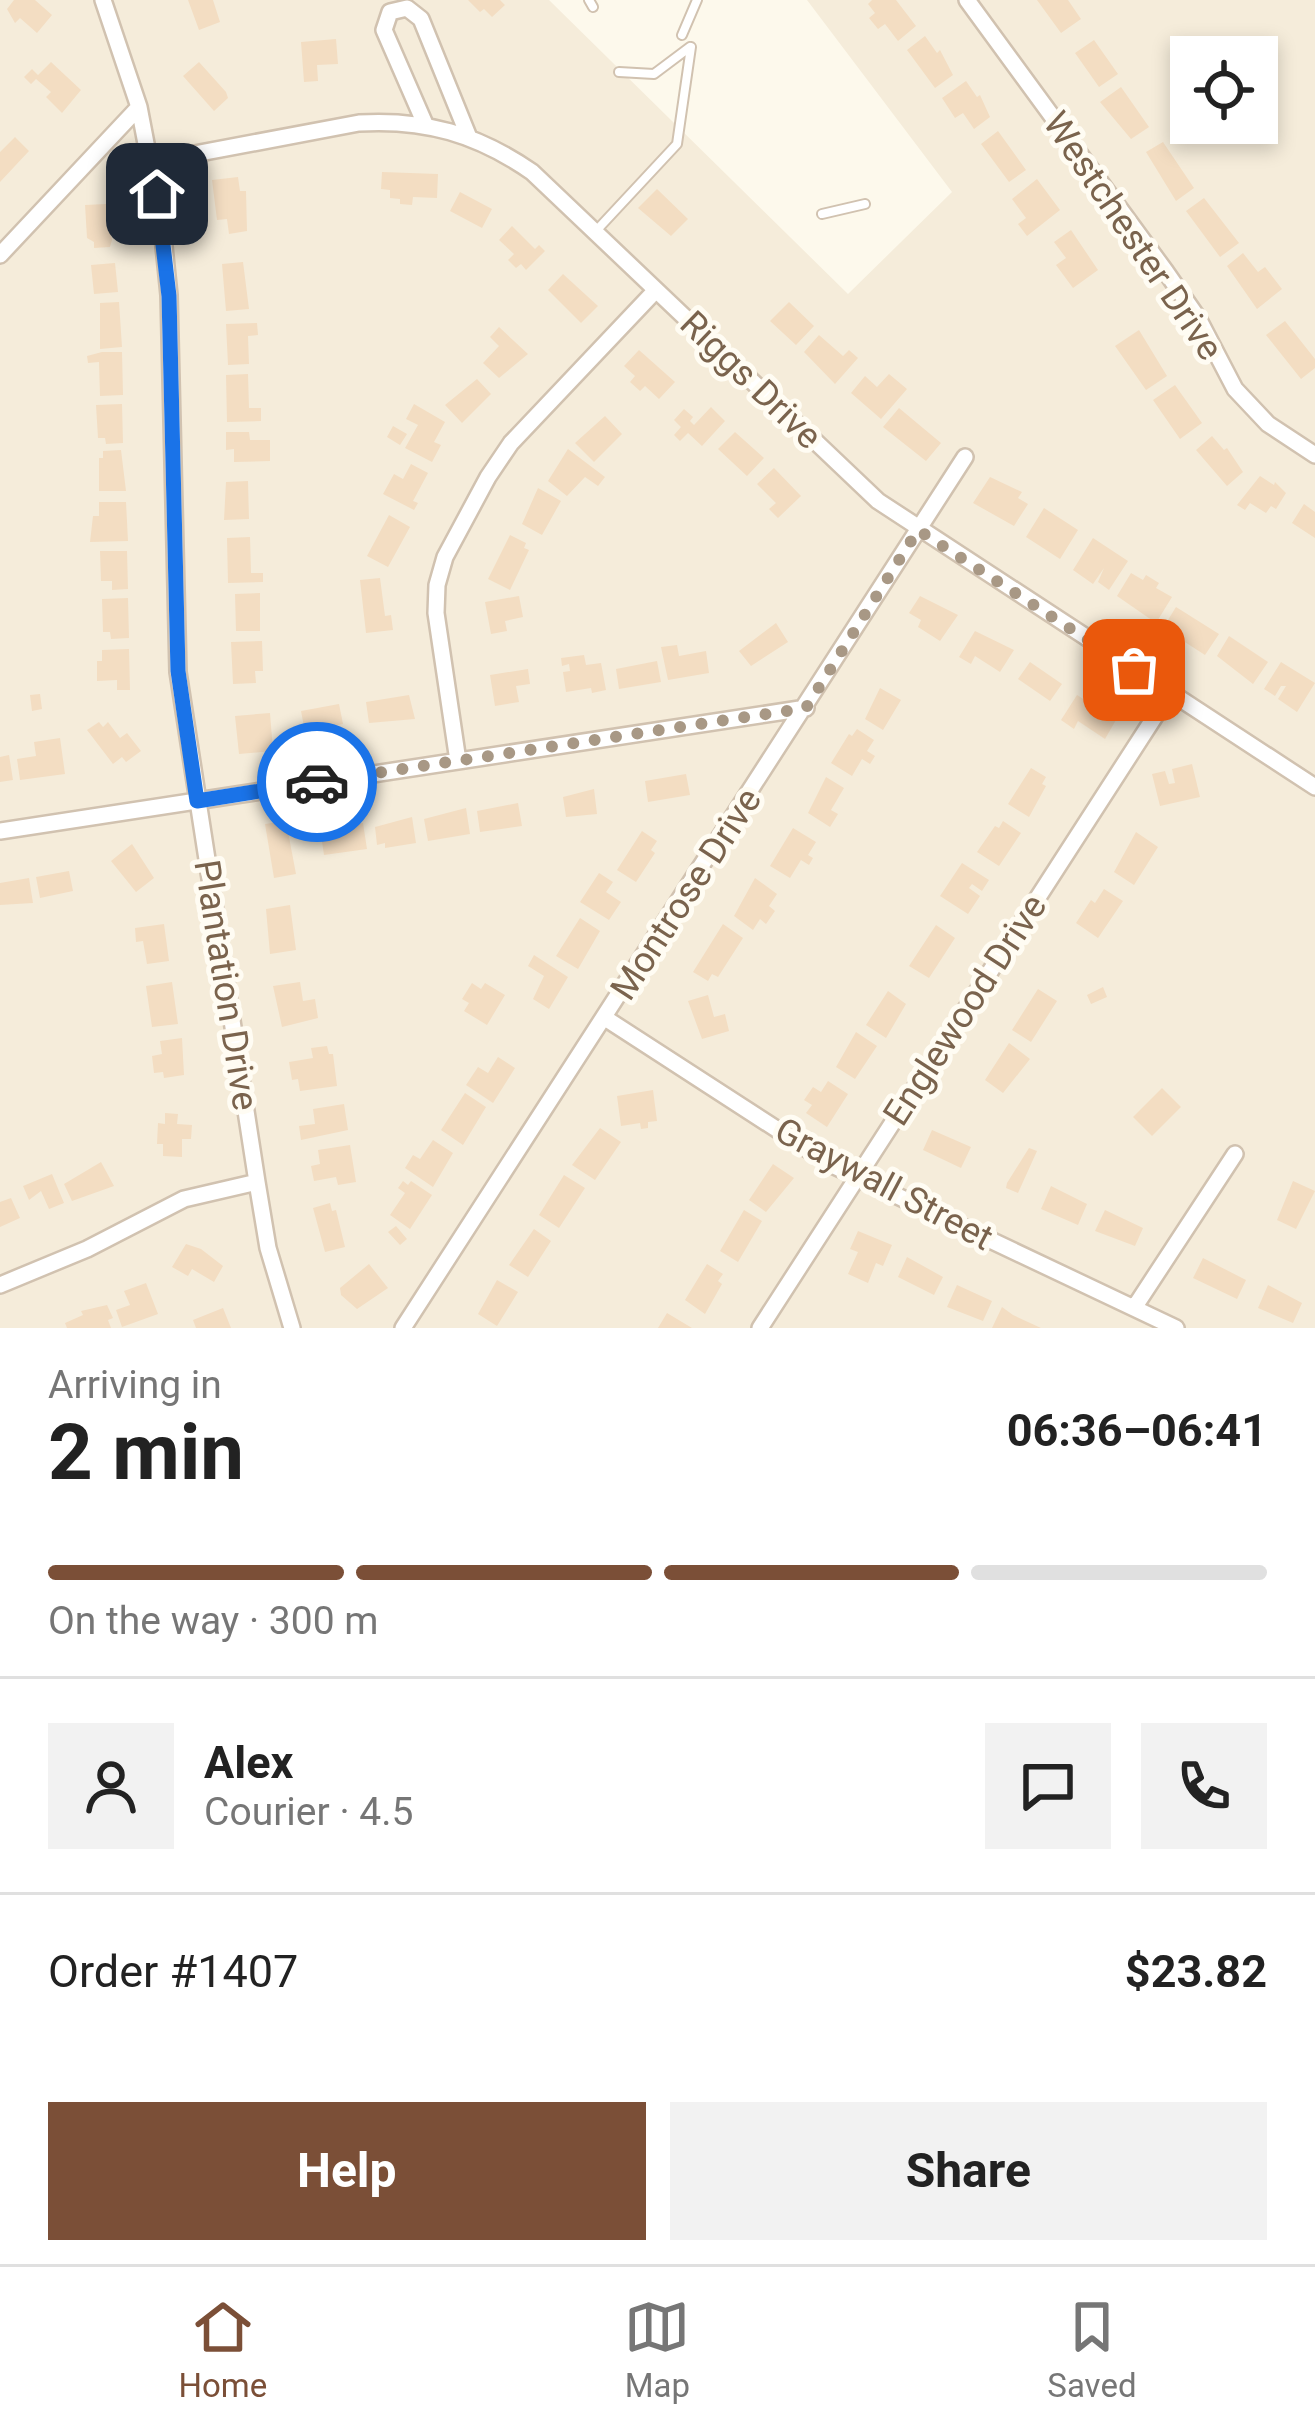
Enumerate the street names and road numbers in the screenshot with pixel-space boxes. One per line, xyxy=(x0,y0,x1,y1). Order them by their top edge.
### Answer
street label: Westchester Drive xyxy=(1034,104,1232,368)
street label: Riggs Drive xyxy=(672,302,830,458)
street label: Montrose Drive xyxy=(602,780,770,1008)
street label: Plantation Drive xyxy=(185,857,267,1113)
street label: Englewood Drive xyxy=(875,887,1055,1133)
street label: Graywall Street xyxy=(768,1109,1000,1259)

